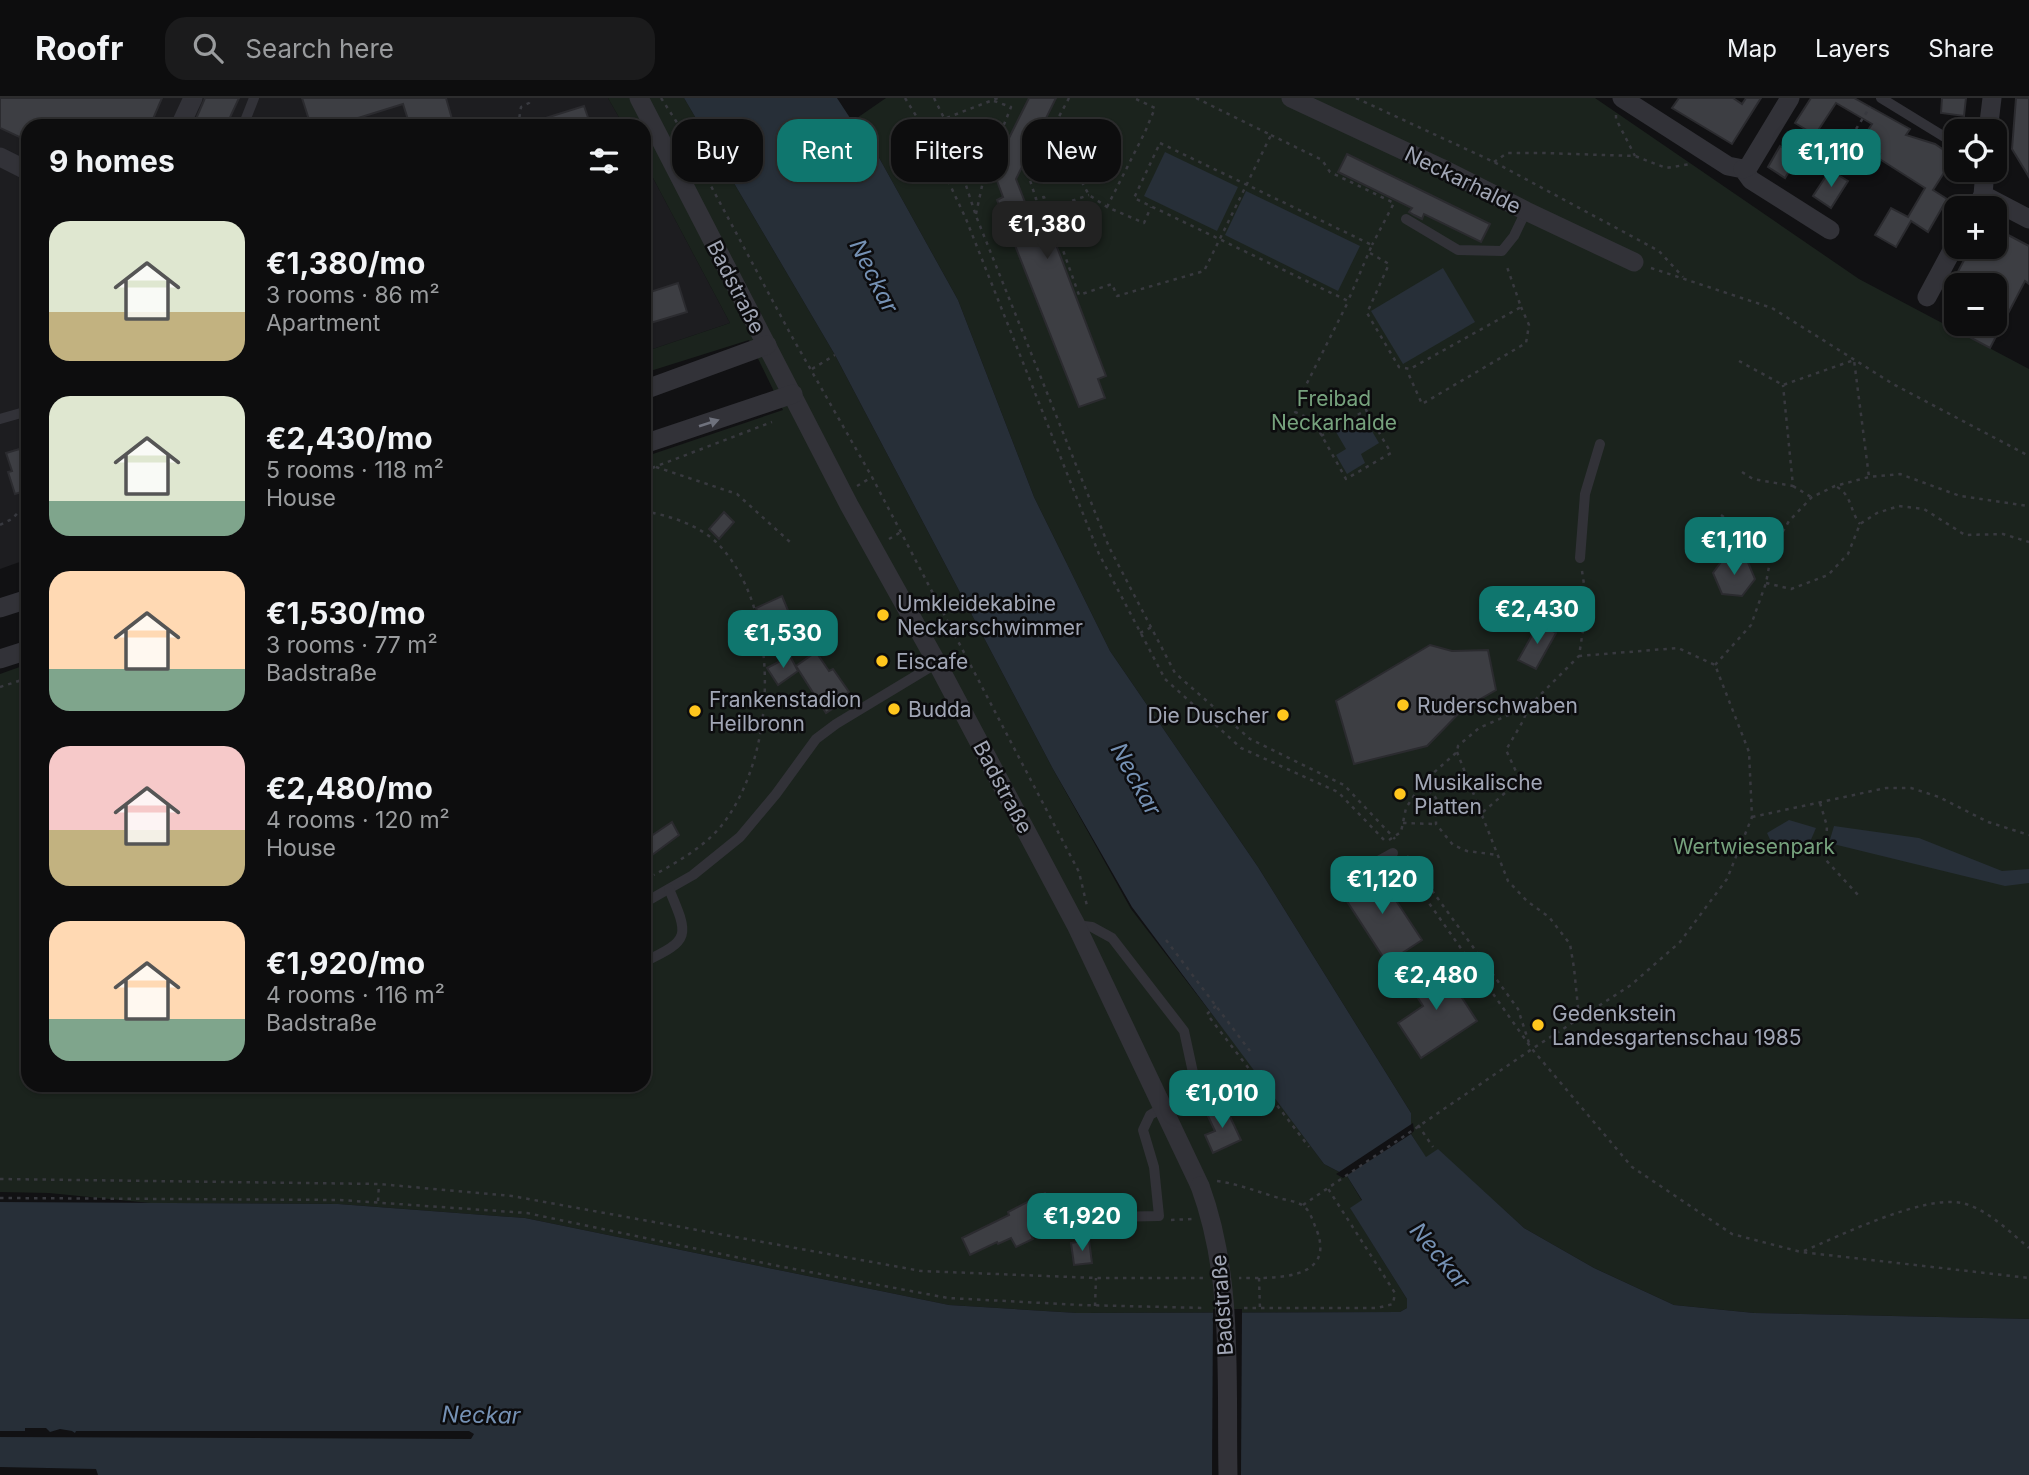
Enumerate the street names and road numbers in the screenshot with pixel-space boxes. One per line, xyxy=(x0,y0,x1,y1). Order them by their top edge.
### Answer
street label: Neckarhalde xyxy=(1401,141,1525,219)
street label: Badstraße xyxy=(702,236,770,338)
street label: Badstraße xyxy=(968,736,1038,838)
street label: Badstraße xyxy=(1206,1254,1238,1356)

